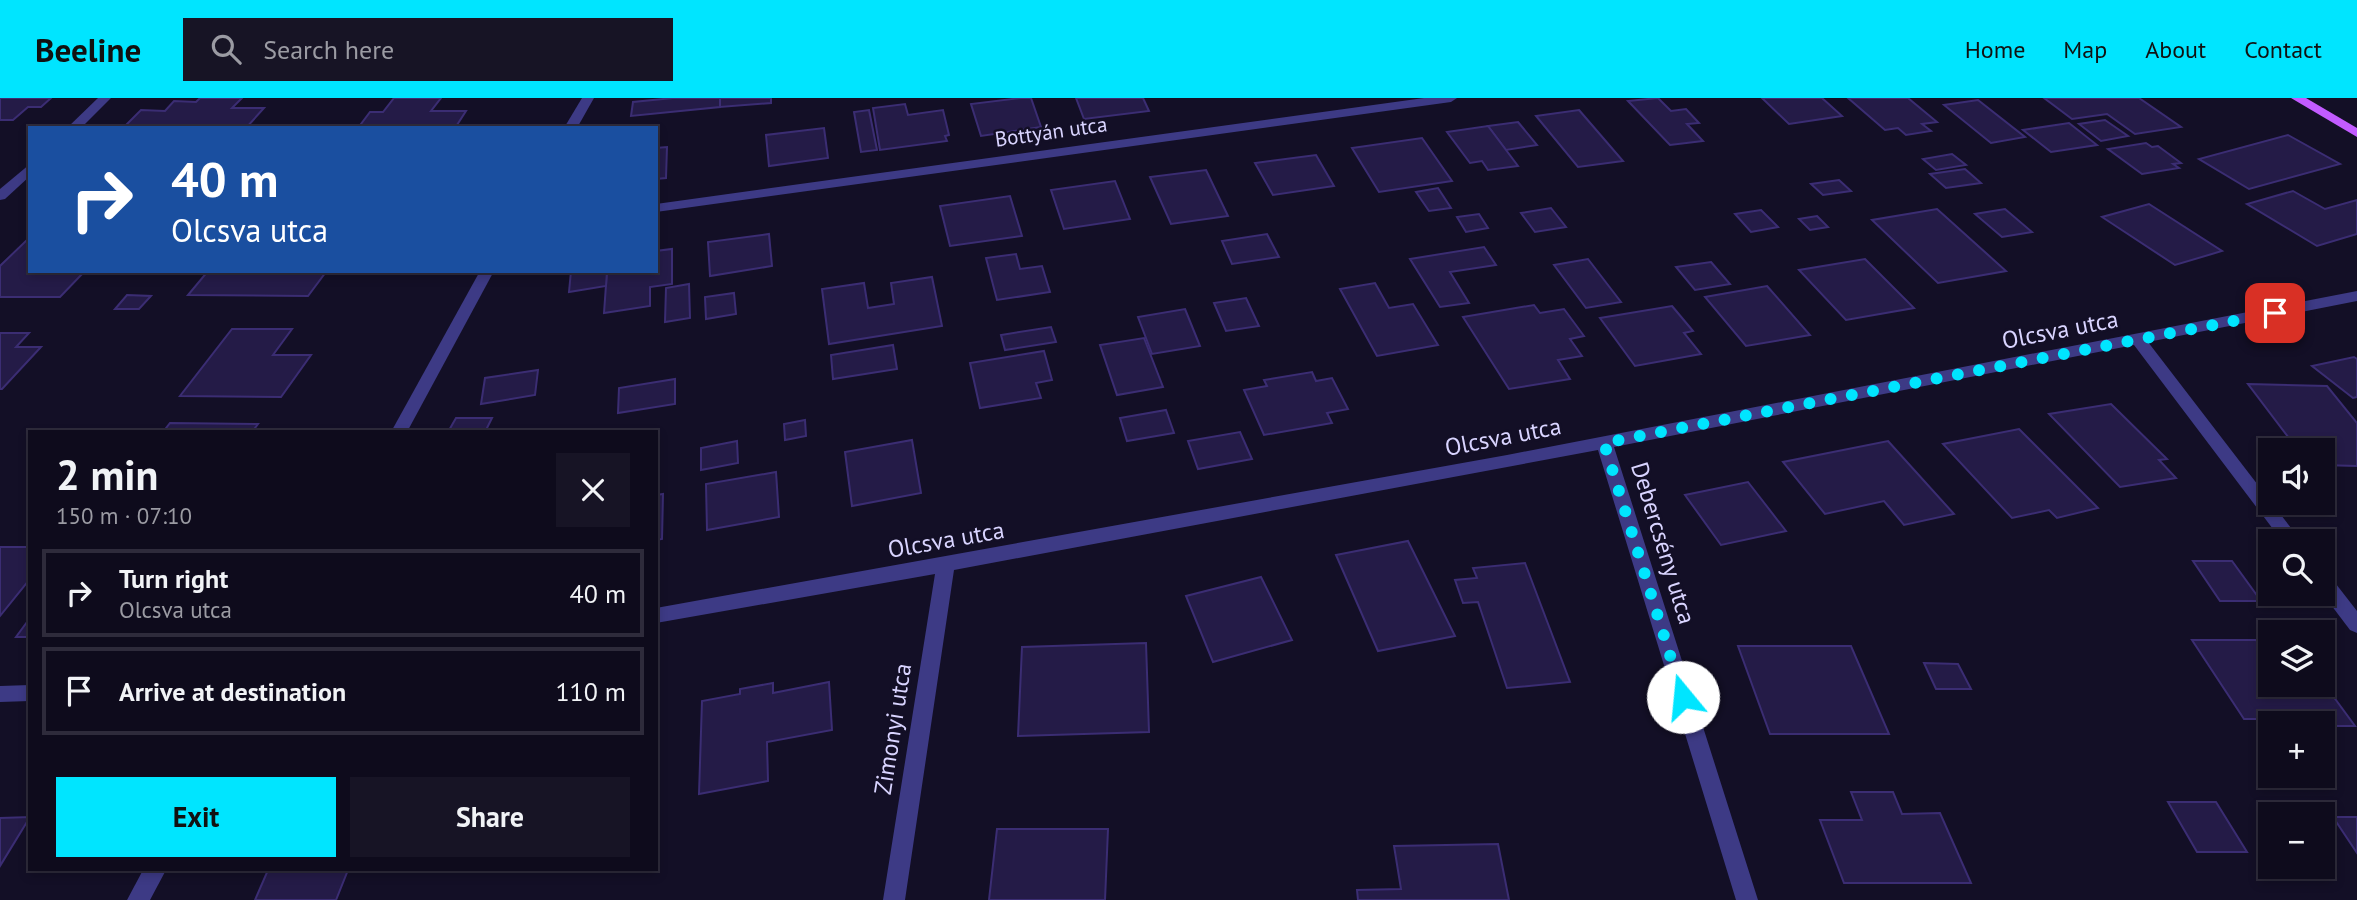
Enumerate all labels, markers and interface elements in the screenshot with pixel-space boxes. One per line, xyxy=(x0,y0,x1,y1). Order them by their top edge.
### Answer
search box xyxy=(183,18,673,81)
text: Beeline xyxy=(35,28,141,71)
icon: search xyxy=(207,30,245,68)
text: Search here xyxy=(263,33,394,66)
text: Home xyxy=(1965,34,2025,65)
text: Map xyxy=(2063,34,2107,65)
text: About xyxy=(2145,34,2206,65)
text: Contact xyxy=(2244,34,2322,65)
street label: Bottyán utca xyxy=(993,110,1109,153)
text: 40 m xyxy=(171,147,278,211)
icon: right xyxy=(56,154,147,245)
text: Olcsva utca xyxy=(171,209,328,251)
pin xyxy=(2245,283,2305,343)
icon: arrive xyxy=(2256,294,2294,332)
street label: Olcsva utca xyxy=(1999,303,2121,356)
street label: Olcsva utca xyxy=(1442,410,1564,463)
map controls xyxy=(2258,438,2335,879)
button: sound xyxy=(2258,438,2335,515)
text: 2 min xyxy=(56,447,158,502)
button: close xyxy=(556,453,630,527)
street label: Debercsény utca xyxy=(1624,458,1703,628)
text: 150 m · 07:10 xyxy=(56,501,192,530)
street label: Olcsva utca xyxy=(885,514,1007,565)
button: search xyxy=(2258,529,2335,606)
text: Turn right xyxy=(119,562,228,595)
icon: right xyxy=(60,574,98,612)
text: 40 m xyxy=(570,577,626,610)
text: Olcsva utca xyxy=(119,595,232,624)
button: layers xyxy=(2258,620,2335,697)
position arrow xyxy=(1646,660,1720,734)
street label: Zimonyi utca xyxy=(867,661,918,797)
icon: arrive xyxy=(60,672,98,710)
text: Arrive at destination xyxy=(119,675,346,708)
text: 110 m xyxy=(555,675,626,708)
button: + xyxy=(2258,711,2335,788)
button: Exit xyxy=(56,777,336,857)
button: Share xyxy=(350,777,630,857)
button: − xyxy=(2258,802,2335,879)

